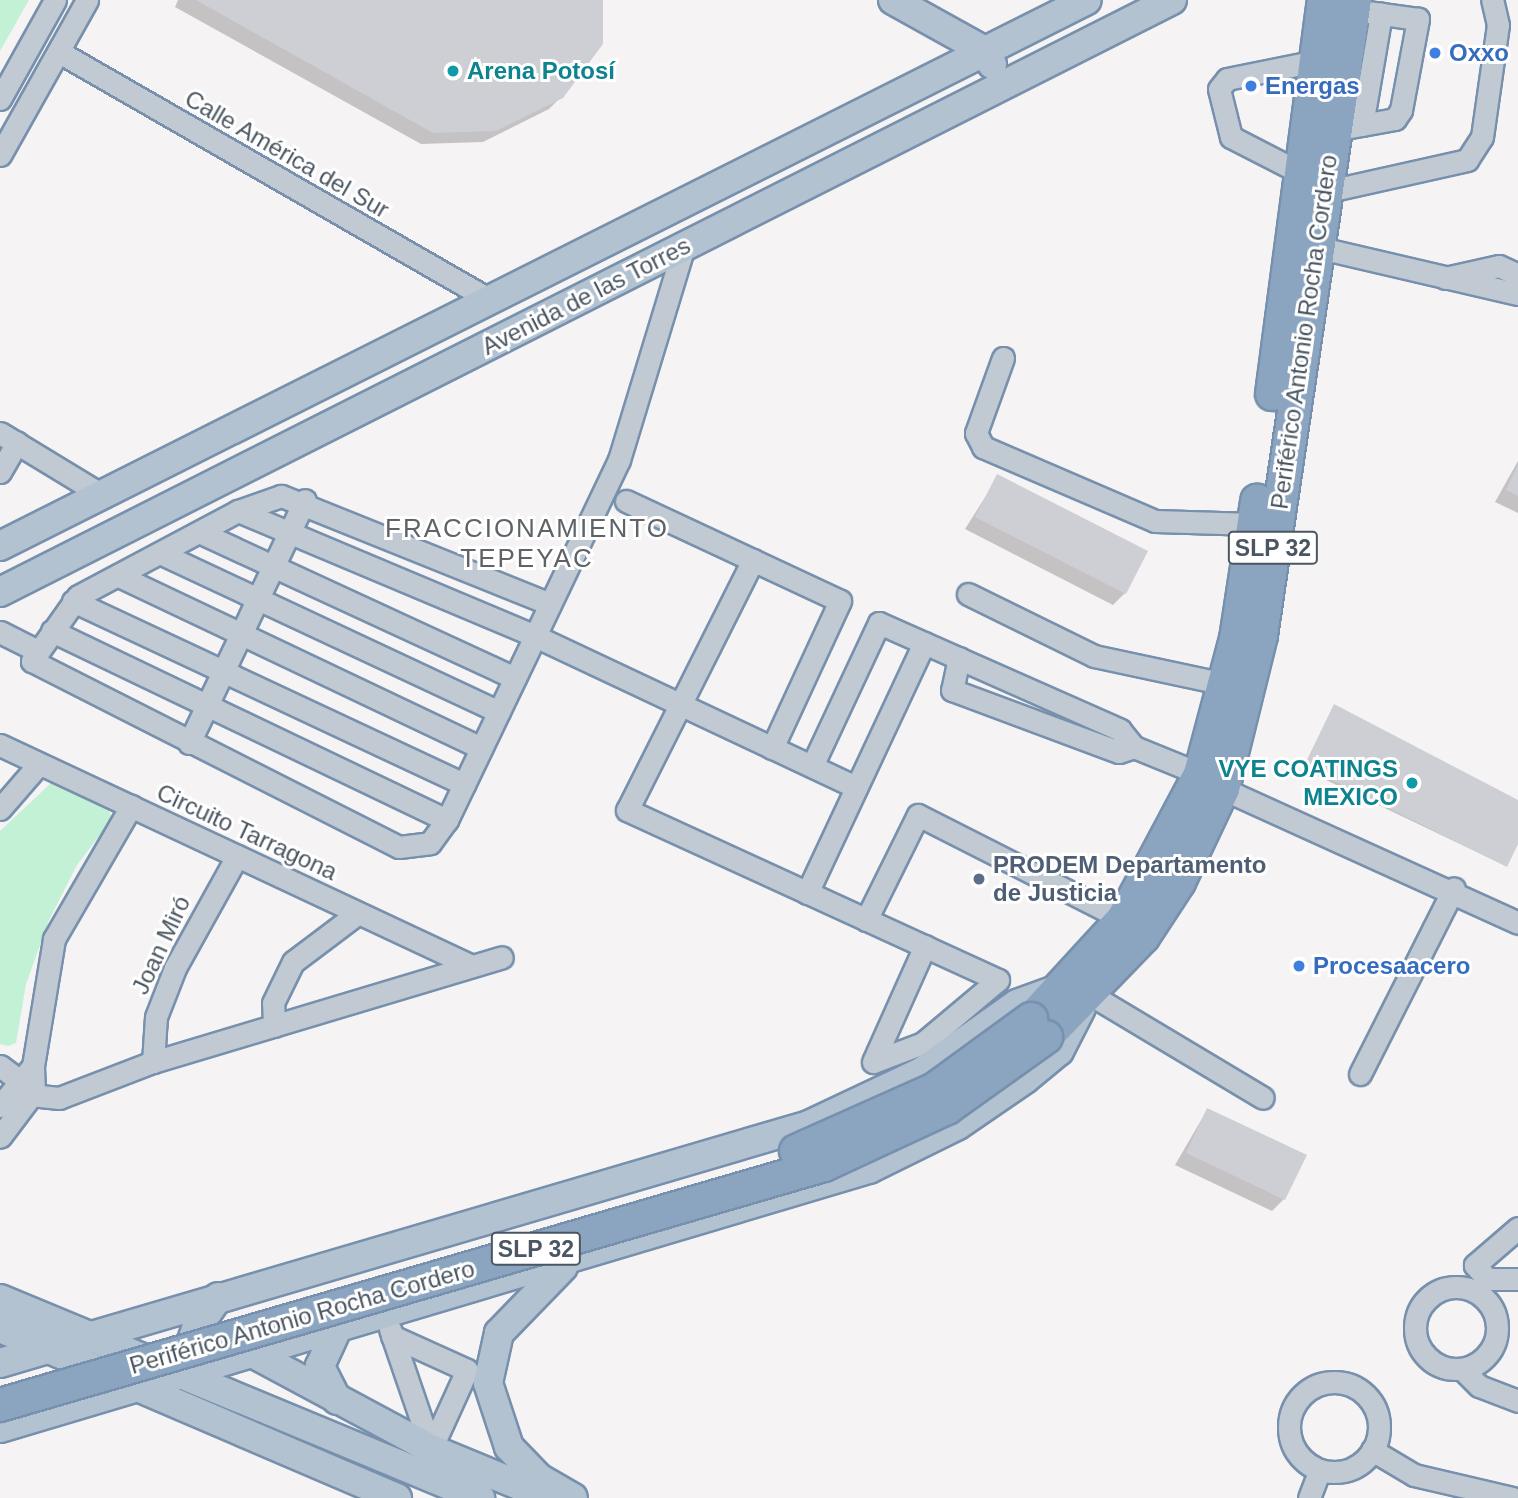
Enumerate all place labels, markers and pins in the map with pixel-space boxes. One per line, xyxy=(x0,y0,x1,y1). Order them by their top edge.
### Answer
place label: Oxxo xyxy=(1449,39,1509,67)
marker: Oxxo xyxy=(1427,45,1443,61)
place label: Arena Potosí xyxy=(467,57,615,85)
marker: Arena Potosí xyxy=(445,63,461,79)
place label: Energas xyxy=(1265,72,1360,100)
marker: Energas xyxy=(1243,78,1259,94)
place label: VYE COATINGS MEXICO xyxy=(1218,755,1398,811)
marker: VYE COATINGS MEXICO xyxy=(1404,775,1420,791)
place label: PRODEM Departamento de Justicia xyxy=(993,851,1266,907)
marker: PRODEM Departamento de Justicia xyxy=(971,871,987,887)
place label: Procesaacero xyxy=(1313,952,1470,980)
marker: Procesaacero xyxy=(1291,958,1307,974)

